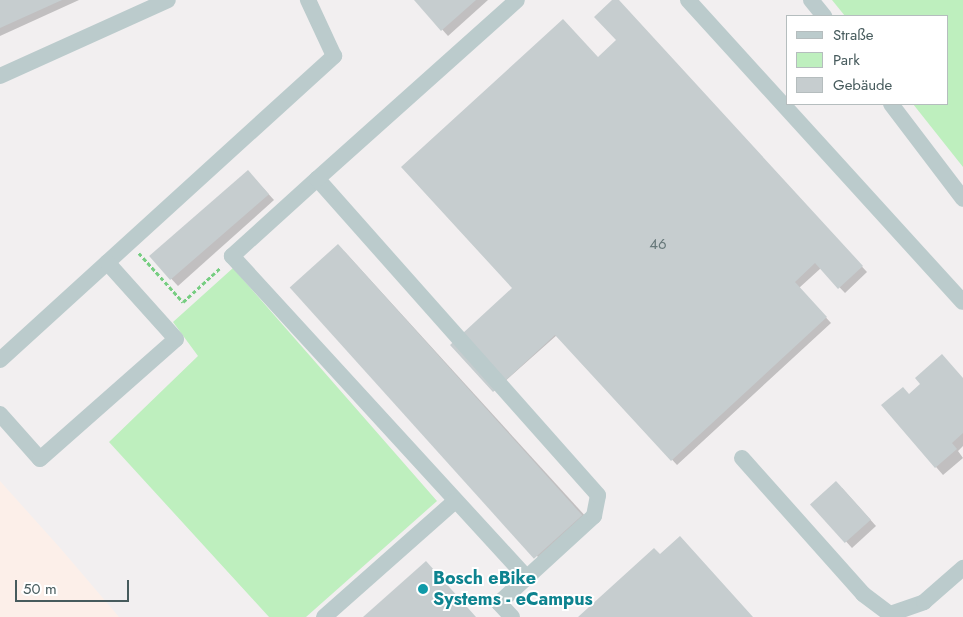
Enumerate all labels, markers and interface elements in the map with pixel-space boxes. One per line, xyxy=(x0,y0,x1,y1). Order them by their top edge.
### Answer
legend xyxy=(786,15,948,105)
text: Straße xyxy=(833,24,873,46)
text: Park xyxy=(833,49,860,71)
text: Gebäude xyxy=(833,74,892,96)
house number: 46 xyxy=(649,236,667,254)
place label: Bosch eBike Systems - eCampus xyxy=(433,568,593,610)
scale bar xyxy=(18,570,131,602)
text: 50 m xyxy=(23,578,57,600)
marker: Bosch eBike Systems - eCampus xyxy=(417,583,429,595)

